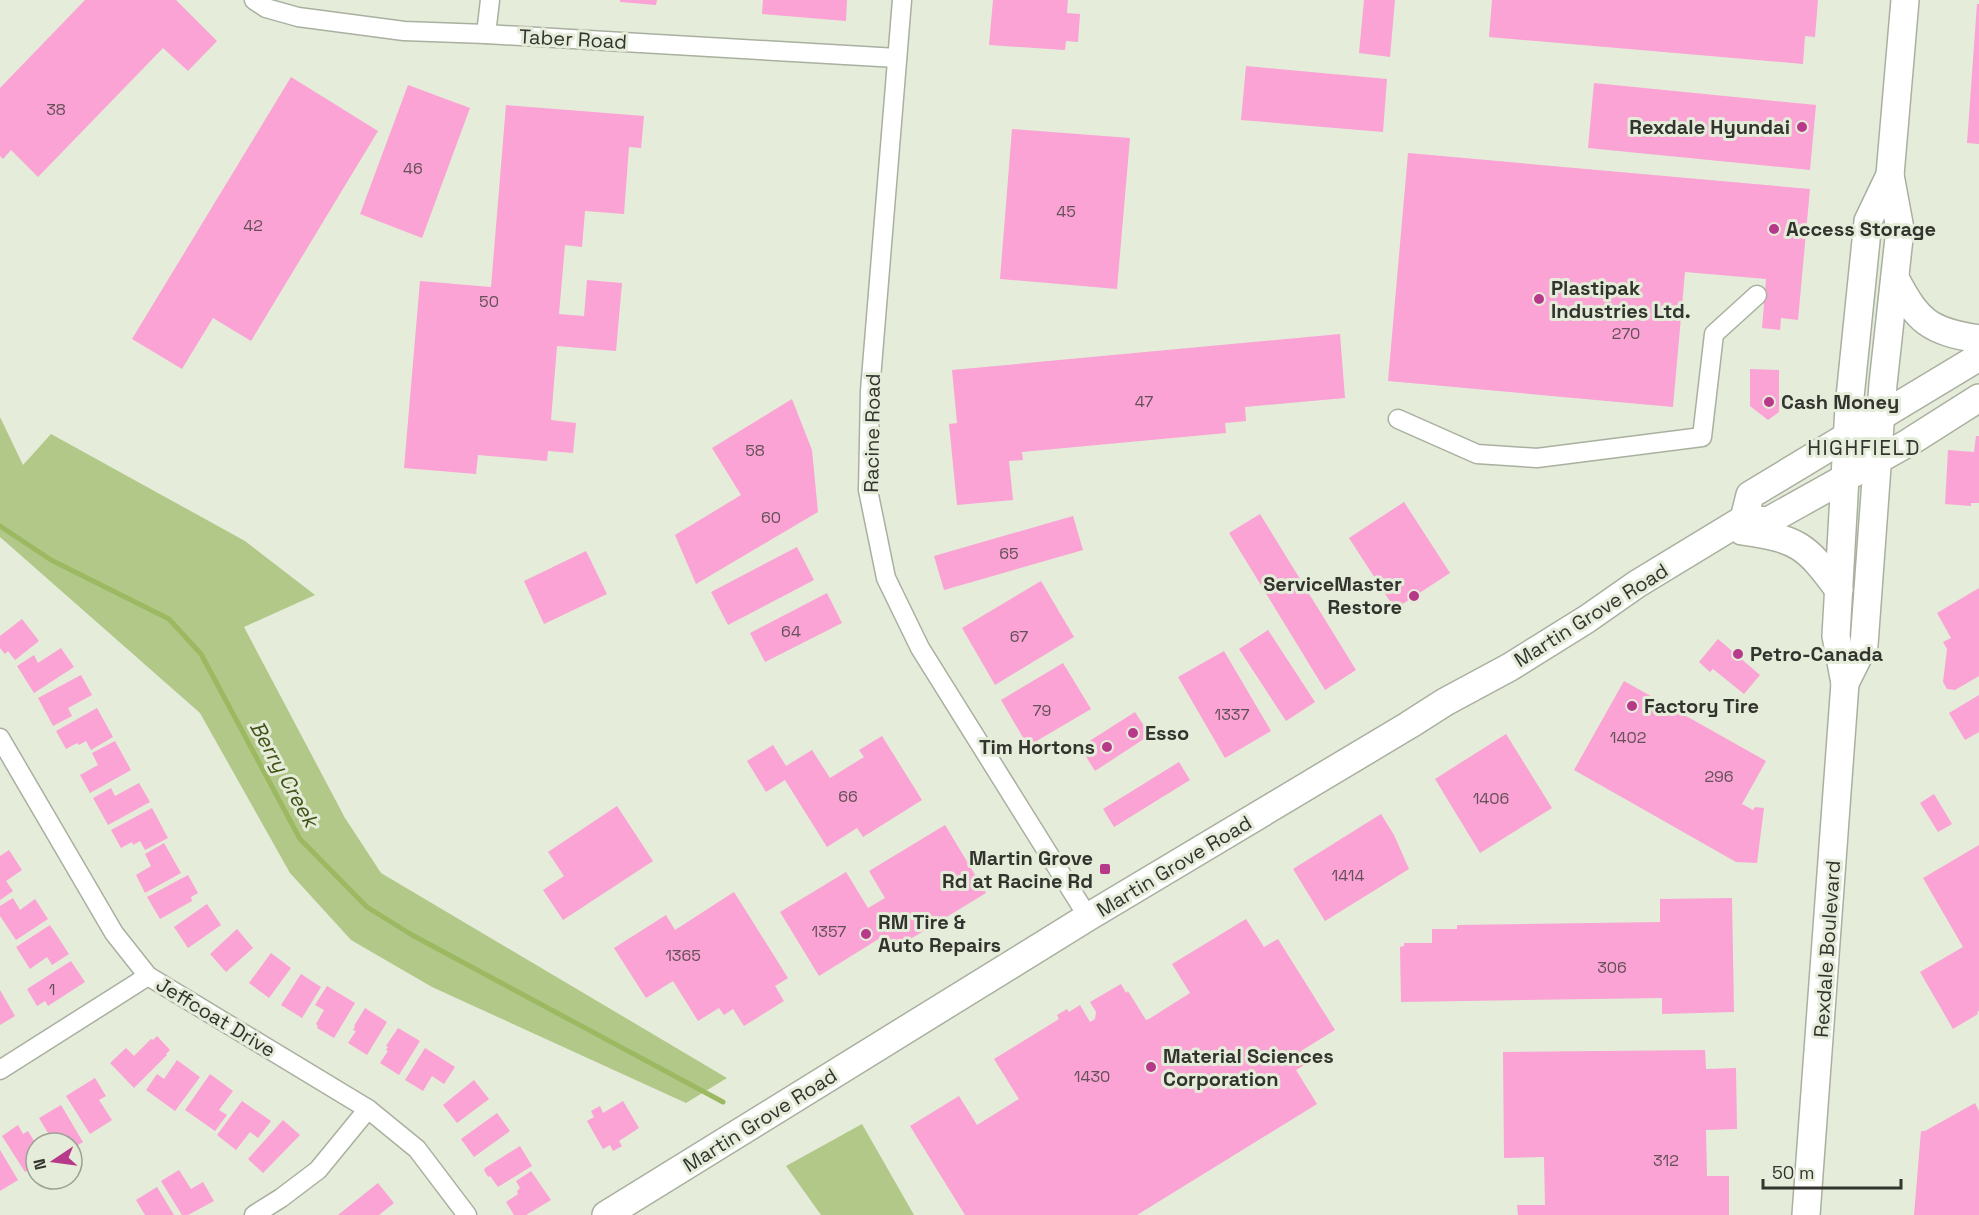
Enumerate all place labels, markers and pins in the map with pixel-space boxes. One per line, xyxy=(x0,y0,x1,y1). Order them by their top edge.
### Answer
place label: Rexdale Hyundai xyxy=(1629,114,1790,140)
marker: Rexdale Hyundai xyxy=(1795,120,1809,134)
place label: Access Storage xyxy=(1786,216,1936,242)
marker: Access Storage xyxy=(1767,222,1781,236)
place label: Plastipak Industries Ltd. xyxy=(1551,275,1691,324)
marker: Plastipak Industries Ltd. xyxy=(1532,292,1546,306)
place label: Cash Money xyxy=(1781,389,1899,415)
marker: Cash Money xyxy=(1762,395,1776,409)
place label: ServiceMaster Restore xyxy=(1263,571,1402,620)
marker: ServiceMaster Restore xyxy=(1407,589,1421,603)
place label: Petro-Canada xyxy=(1750,641,1883,667)
marker: Petro-Canada xyxy=(1731,647,1745,661)
place label: Factory Tire xyxy=(1644,693,1759,719)
marker: Factory Tire xyxy=(1625,699,1639,713)
place label: Esso xyxy=(1145,720,1189,746)
marker: Esso xyxy=(1126,726,1140,740)
place label: Tim Hortons xyxy=(979,734,1095,760)
marker: Tim Hortons xyxy=(1100,740,1114,754)
place label: Martin Grove Rd at Racine Rd xyxy=(942,845,1093,894)
marker: Martin Grove Rd at Racine Rd xyxy=(1098,862,1112,876)
place label: RM Tire & Auto Repairs xyxy=(878,909,1001,958)
marker: RM Tire & Auto Repairs xyxy=(859,927,873,941)
place label: Material Sciences Corporation xyxy=(1163,1043,1334,1092)
marker: Material Sciences Corporation xyxy=(1144,1060,1158,1074)

